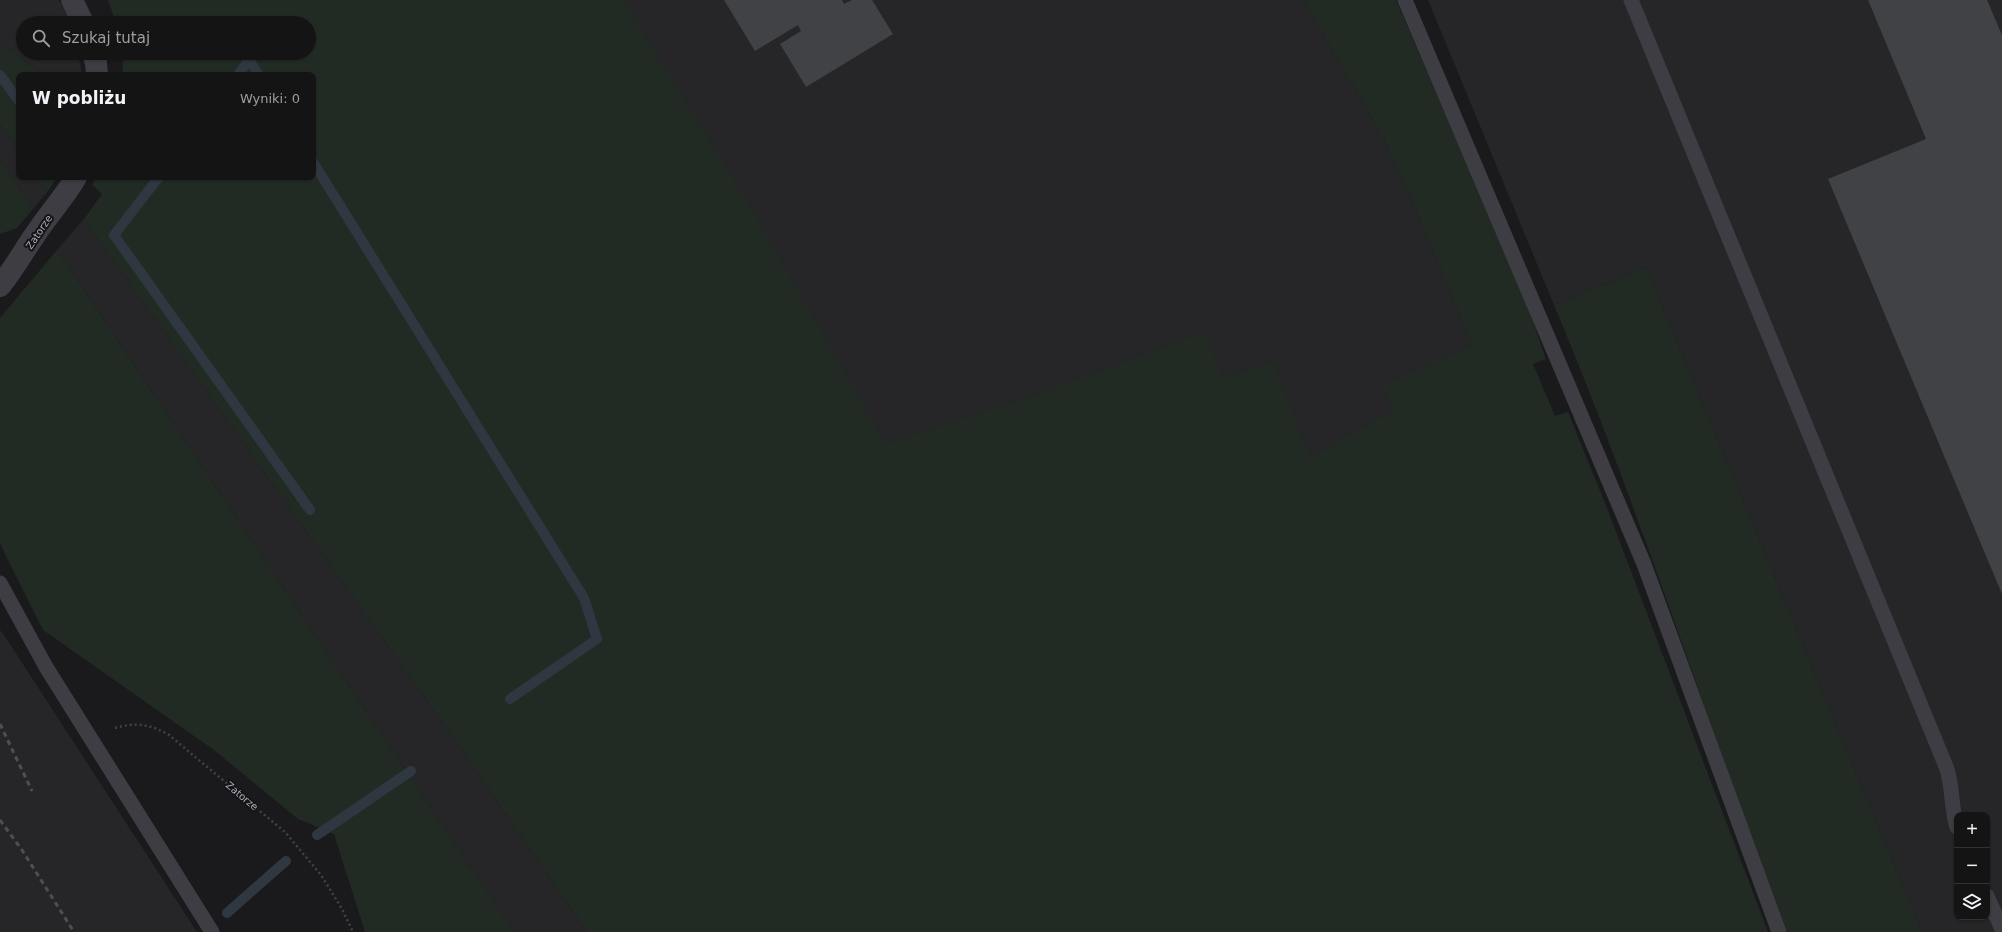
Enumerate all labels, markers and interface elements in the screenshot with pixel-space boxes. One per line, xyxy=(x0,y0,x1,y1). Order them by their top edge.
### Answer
search box xyxy=(16,16,316,60)
icon: search xyxy=(30,27,52,49)
text: Szukaj tutaj xyxy=(62,29,150,47)
text: W pobliżu xyxy=(32,88,126,108)
text: Wyniki: 0 xyxy=(240,91,300,106)
street label: Zatorze xyxy=(24,213,54,251)
street label: Zatorze xyxy=(224,779,260,813)
map controls xyxy=(1954,812,1990,920)
button: + xyxy=(1954,812,1990,848)
button: − xyxy=(1954,848,1990,884)
button: layers xyxy=(1954,884,1990,920)

